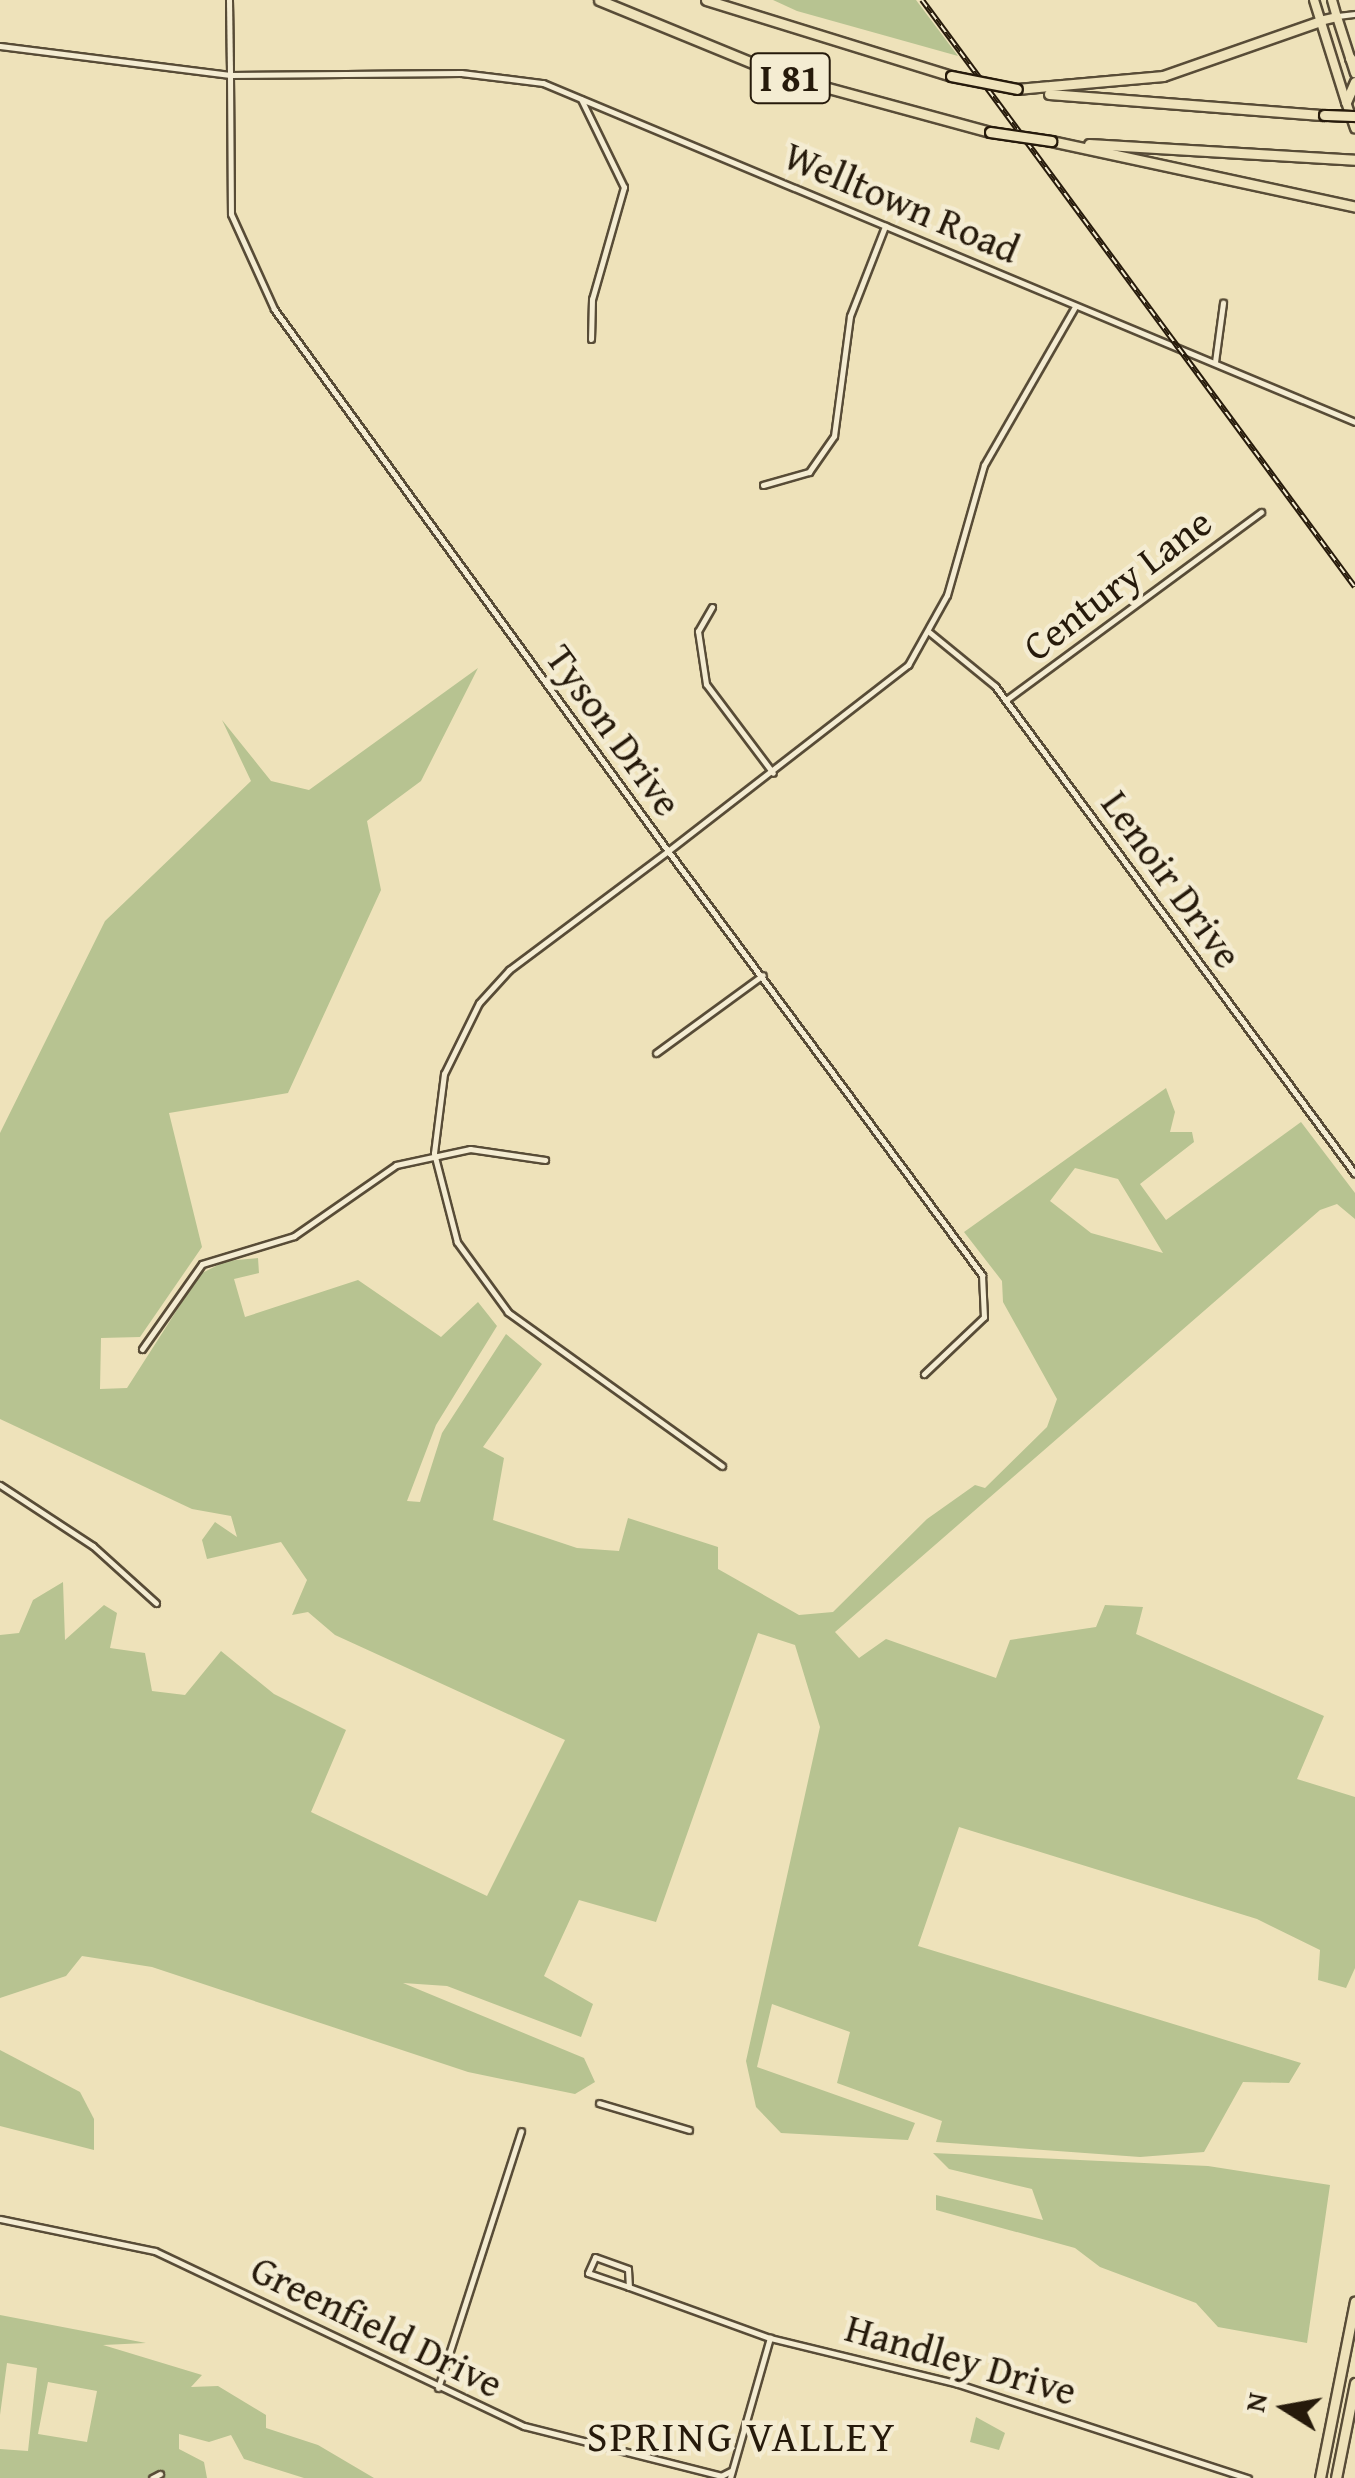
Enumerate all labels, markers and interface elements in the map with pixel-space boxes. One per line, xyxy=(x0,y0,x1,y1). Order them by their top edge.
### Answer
road number: I 81 xyxy=(748,45,832,111)
street label: Welltown Road xyxy=(777,131,1027,273)
street label: Century Lane xyxy=(1013,498,1221,670)
street label: Tyson Drive xyxy=(536,635,692,825)
street label: Lenoir Drive xyxy=(1092,781,1252,977)
street label: Greenfield Drive xyxy=(244,2244,510,2408)
street label: Handley Drive xyxy=(840,2303,1082,2415)
north arrow xyxy=(1235,2358,1335,2458)
text: N xyxy=(1233,2389,1277,2415)
district label: SPRING VALLEY xyxy=(587,2411,897,2461)

